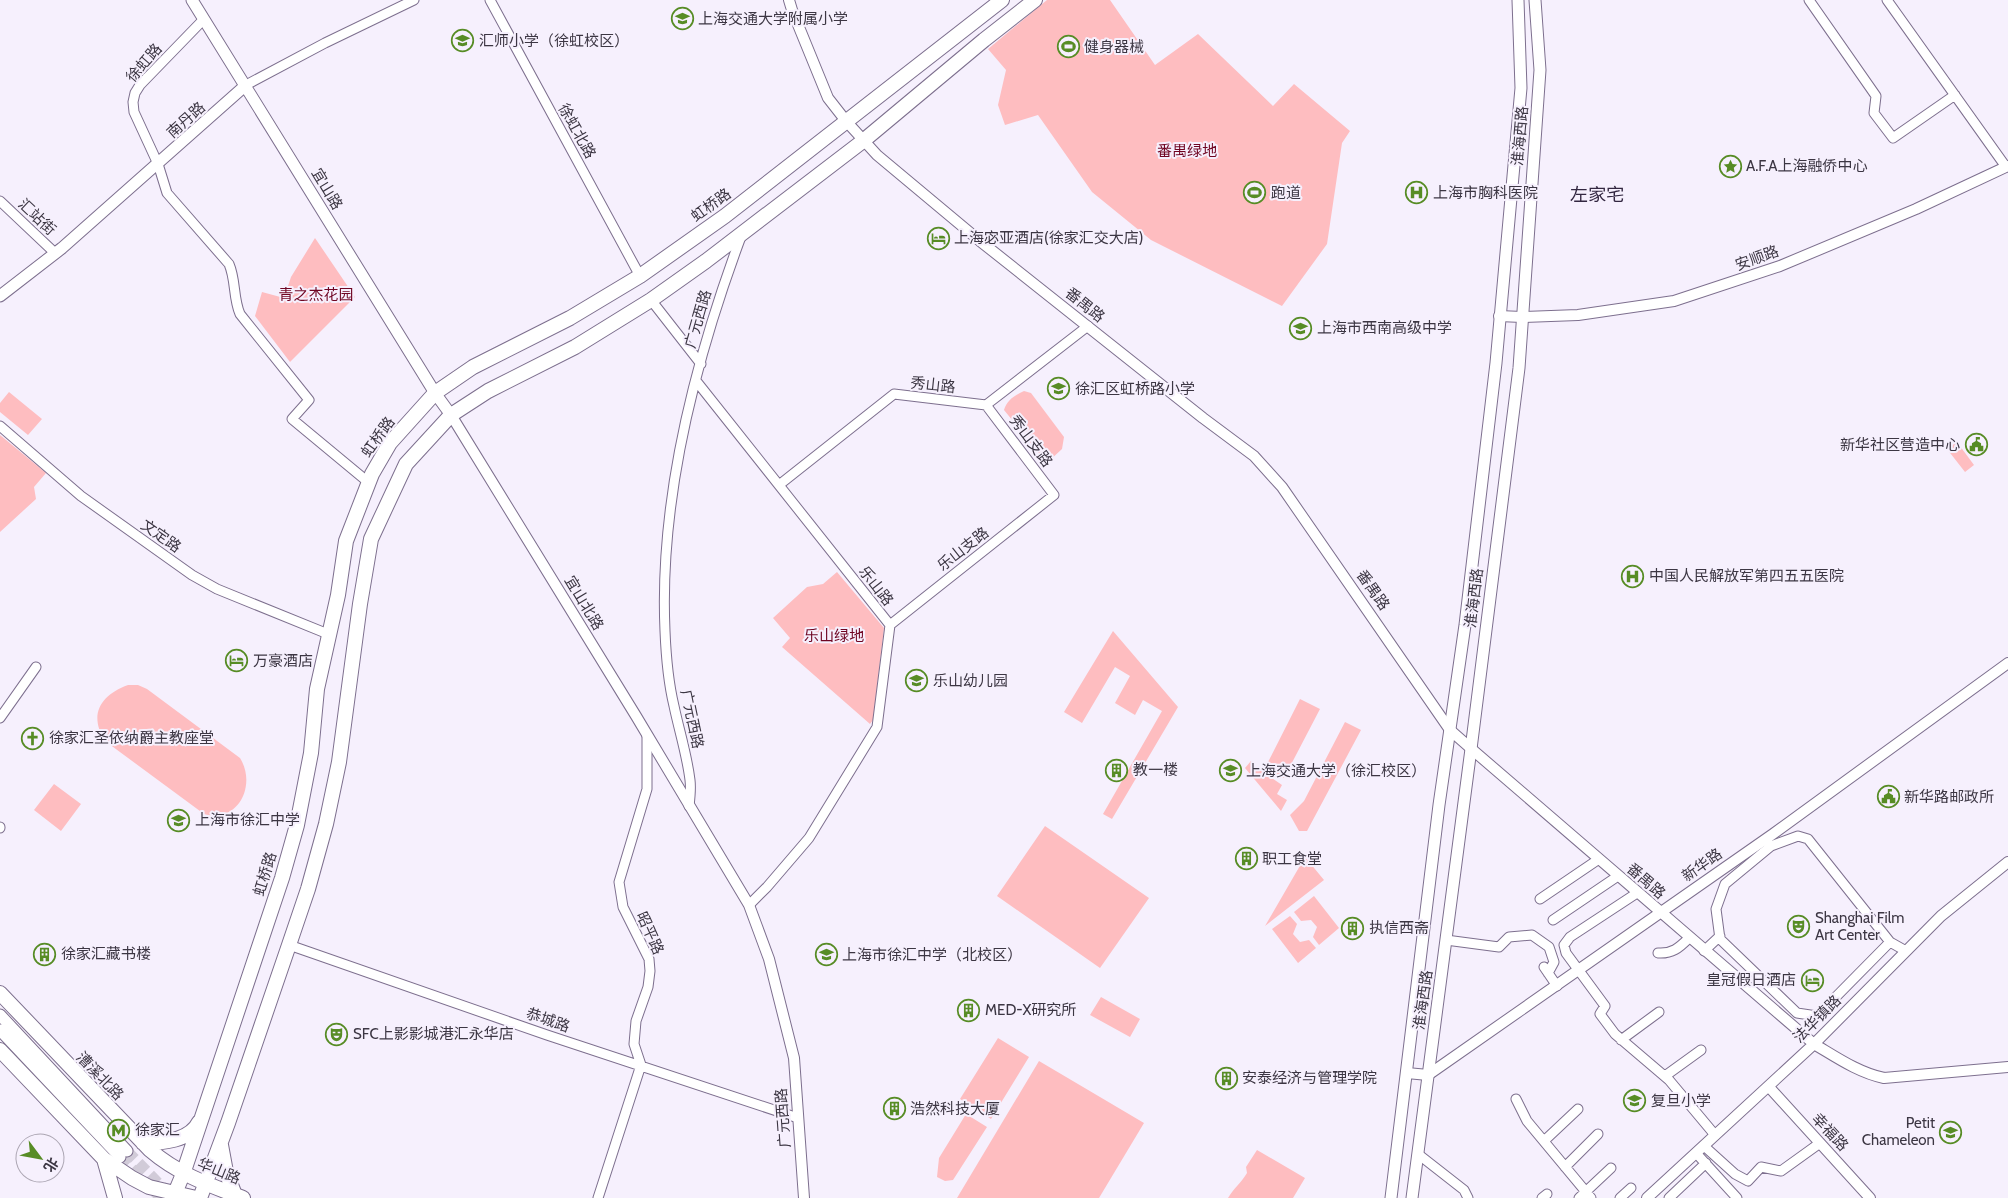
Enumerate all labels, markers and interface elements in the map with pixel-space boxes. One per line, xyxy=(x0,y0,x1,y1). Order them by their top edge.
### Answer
school or university icon: 上海交通大学附属小学 xyxy=(670,7,694,31)
place label: 上海交通大学附属小学 xyxy=(698,10,848,28)
school or university icon: 汇师小学（徐虹校区） xyxy=(451,29,475,53)
place label: 汇师小学（徐虹校区） xyxy=(479,32,629,50)
sports icon: 健身器械 xyxy=(1056,35,1080,59)
place label: 健身器械 xyxy=(1084,38,1144,56)
street label: 徐虹路 xyxy=(122,40,166,86)
street label: 南丹路 xyxy=(163,98,209,142)
street label: 徐虹北路 xyxy=(555,100,599,162)
street label: 淮海西路 xyxy=(1508,105,1532,167)
park label: 番禺绿地 xyxy=(1157,142,1217,160)
place icon: A.F.A上海融侨中心 xyxy=(1718,154,1742,178)
place label: A.F.A上海融侨中心 xyxy=(1746,157,1868,175)
street label: 宜山路 xyxy=(308,165,346,213)
sports icon: 跑道 xyxy=(1243,181,1267,205)
hospital icon: 上海市胸科医院 xyxy=(1405,181,1429,205)
street label: 虹桥路 xyxy=(688,184,734,226)
place label: 跑道 xyxy=(1271,184,1301,202)
place label: 上海市胸科医院 xyxy=(1433,184,1538,202)
district label: 左家宅 xyxy=(1570,184,1624,206)
street label: 汇站街 xyxy=(14,195,60,239)
hotel icon: 上海宓亚酒店(徐家汇交大店) xyxy=(926,226,950,250)
place label: 上海宓亚酒店(徐家汇交大店) xyxy=(954,229,1143,247)
street label: 安顺路 xyxy=(1733,242,1781,274)
street label: 番禺路 xyxy=(1062,284,1108,326)
park label: 青之杰花园 xyxy=(278,286,354,304)
street label: 广元西路 xyxy=(681,288,715,350)
school or university icon: 上海市西南高级中学 xyxy=(1289,316,1313,340)
place label: 上海市西南高级中学 xyxy=(1317,319,1452,337)
street label: 秀山路 xyxy=(910,374,956,396)
school or university icon: 徐汇区虹桥路小学 xyxy=(1047,377,1071,401)
place label: 徐汇区虹桥路小学 xyxy=(1075,380,1195,398)
street label: 秀山支路 xyxy=(1006,412,1056,470)
street label: 虹桥路 xyxy=(357,414,399,460)
public building icon: 新华社区营造中心 xyxy=(1964,433,1988,457)
place label: 新华社区营造中心 xyxy=(1840,436,1960,454)
street label: 文定路 xyxy=(137,516,185,556)
street label: 乐山支路 xyxy=(934,523,992,575)
street label: 乐山路 xyxy=(855,563,897,609)
hospital icon: 中国人民解放军第四五五医院 xyxy=(1621,564,1645,588)
street label: 番禺路 xyxy=(1353,566,1393,614)
street label: 淮海西路 xyxy=(1461,567,1487,629)
place label: 中国人民解放军第四五五医院 xyxy=(1649,567,1844,585)
street label: 宜山北路 xyxy=(561,573,607,633)
park label: 乐山绿地 xyxy=(804,627,864,645)
hotel icon: 万豪酒店 xyxy=(225,649,249,673)
place label: 万豪酒店 xyxy=(253,652,313,670)
school or university icon: 乐山幼儿园 xyxy=(905,669,929,693)
place label: 乐山幼儿园 xyxy=(933,672,1008,690)
street label: 广元西路 xyxy=(677,688,707,750)
church icon: 徐家汇圣依纳爵主教座堂 xyxy=(21,726,45,750)
place label: 徐家汇圣依纳爵主教座堂 xyxy=(49,729,214,747)
building icon: 教一楼 xyxy=(1105,758,1129,782)
school or university icon: 上海交通大学（徐汇校区） xyxy=(1218,759,1242,783)
place label: 教一楼 xyxy=(1133,761,1178,779)
place label: 上海交通大学（徐汇校区） xyxy=(1246,762,1426,780)
public building icon: 新华路邮政所 xyxy=(1876,785,1900,809)
place label: 新华路邮政所 xyxy=(1904,788,1994,806)
school or university icon: 上海市徐汇中学 xyxy=(167,808,191,832)
place label: 上海市徐汇中学 xyxy=(195,811,300,829)
street label: 新华路 xyxy=(1678,845,1726,885)
building icon: 职工食堂 xyxy=(1234,847,1258,871)
street label: 虹桥路 xyxy=(250,850,280,898)
place label: 职工食堂 xyxy=(1262,850,1322,868)
street label: 番禺路 xyxy=(1623,859,1669,903)
street label: 昭平路 xyxy=(633,909,667,957)
place label: Shanghai Film Art Center xyxy=(1815,909,1904,944)
theatre icon: Shanghai Film Art Center xyxy=(1787,915,1811,939)
building icon: 执信西斋 xyxy=(1341,916,1365,940)
place label: 执信西斋 xyxy=(1369,919,1429,937)
building icon: 徐家汇藏书楼 xyxy=(33,942,57,966)
school or university icon: 上海市徐汇中学（北校区） xyxy=(814,943,838,967)
place label: 徐家汇藏书楼 xyxy=(61,945,151,963)
place label: 上海市徐汇中学（北校区） xyxy=(842,946,1022,964)
hotel icon: 皇冠假日酒店 xyxy=(1800,968,1824,992)
street label: 淮海西路 xyxy=(1410,969,1436,1031)
place label: 皇冠假日酒店 xyxy=(1706,971,1796,989)
street label: 法华镇路 xyxy=(1789,991,1845,1047)
building icon: MED-X研究所 xyxy=(957,998,981,1022)
place label: MED-X研究所 xyxy=(985,1001,1076,1019)
street label: 恭城路 xyxy=(524,1004,572,1036)
theatre icon: SFC上影影城港汇永华店 xyxy=(325,1022,349,1046)
place label: SFC上影影城港汇永华店 xyxy=(353,1025,514,1043)
street label: 漕溪北路 xyxy=(73,1048,127,1104)
building icon: 安泰经济与管理学院 xyxy=(1214,1066,1238,1090)
place label: 安泰经济与管理学院 xyxy=(1242,1069,1377,1087)
street label: 广元西路 xyxy=(772,1087,794,1149)
school or university icon: 复旦小学 xyxy=(1623,1089,1647,1113)
place label: 复旦小学 xyxy=(1651,1092,1711,1110)
building icon: 浩然科技大厦 xyxy=(882,1097,906,1121)
place label: 浩然科技大厦 xyxy=(910,1100,1000,1118)
street label: 幸福路 xyxy=(1808,1109,1852,1155)
place label: Petit Chameleon xyxy=(1862,1114,1935,1149)
metro station icon: 徐家汇 xyxy=(107,1118,131,1142)
school or university icon: Petit Chameleon xyxy=(1939,1120,1963,1144)
place label: 徐家汇 xyxy=(135,1121,180,1139)
north arrow xyxy=(15,1133,65,1183)
text: 北 xyxy=(40,1154,62,1176)
street label: 华山路 xyxy=(195,1154,243,1188)

